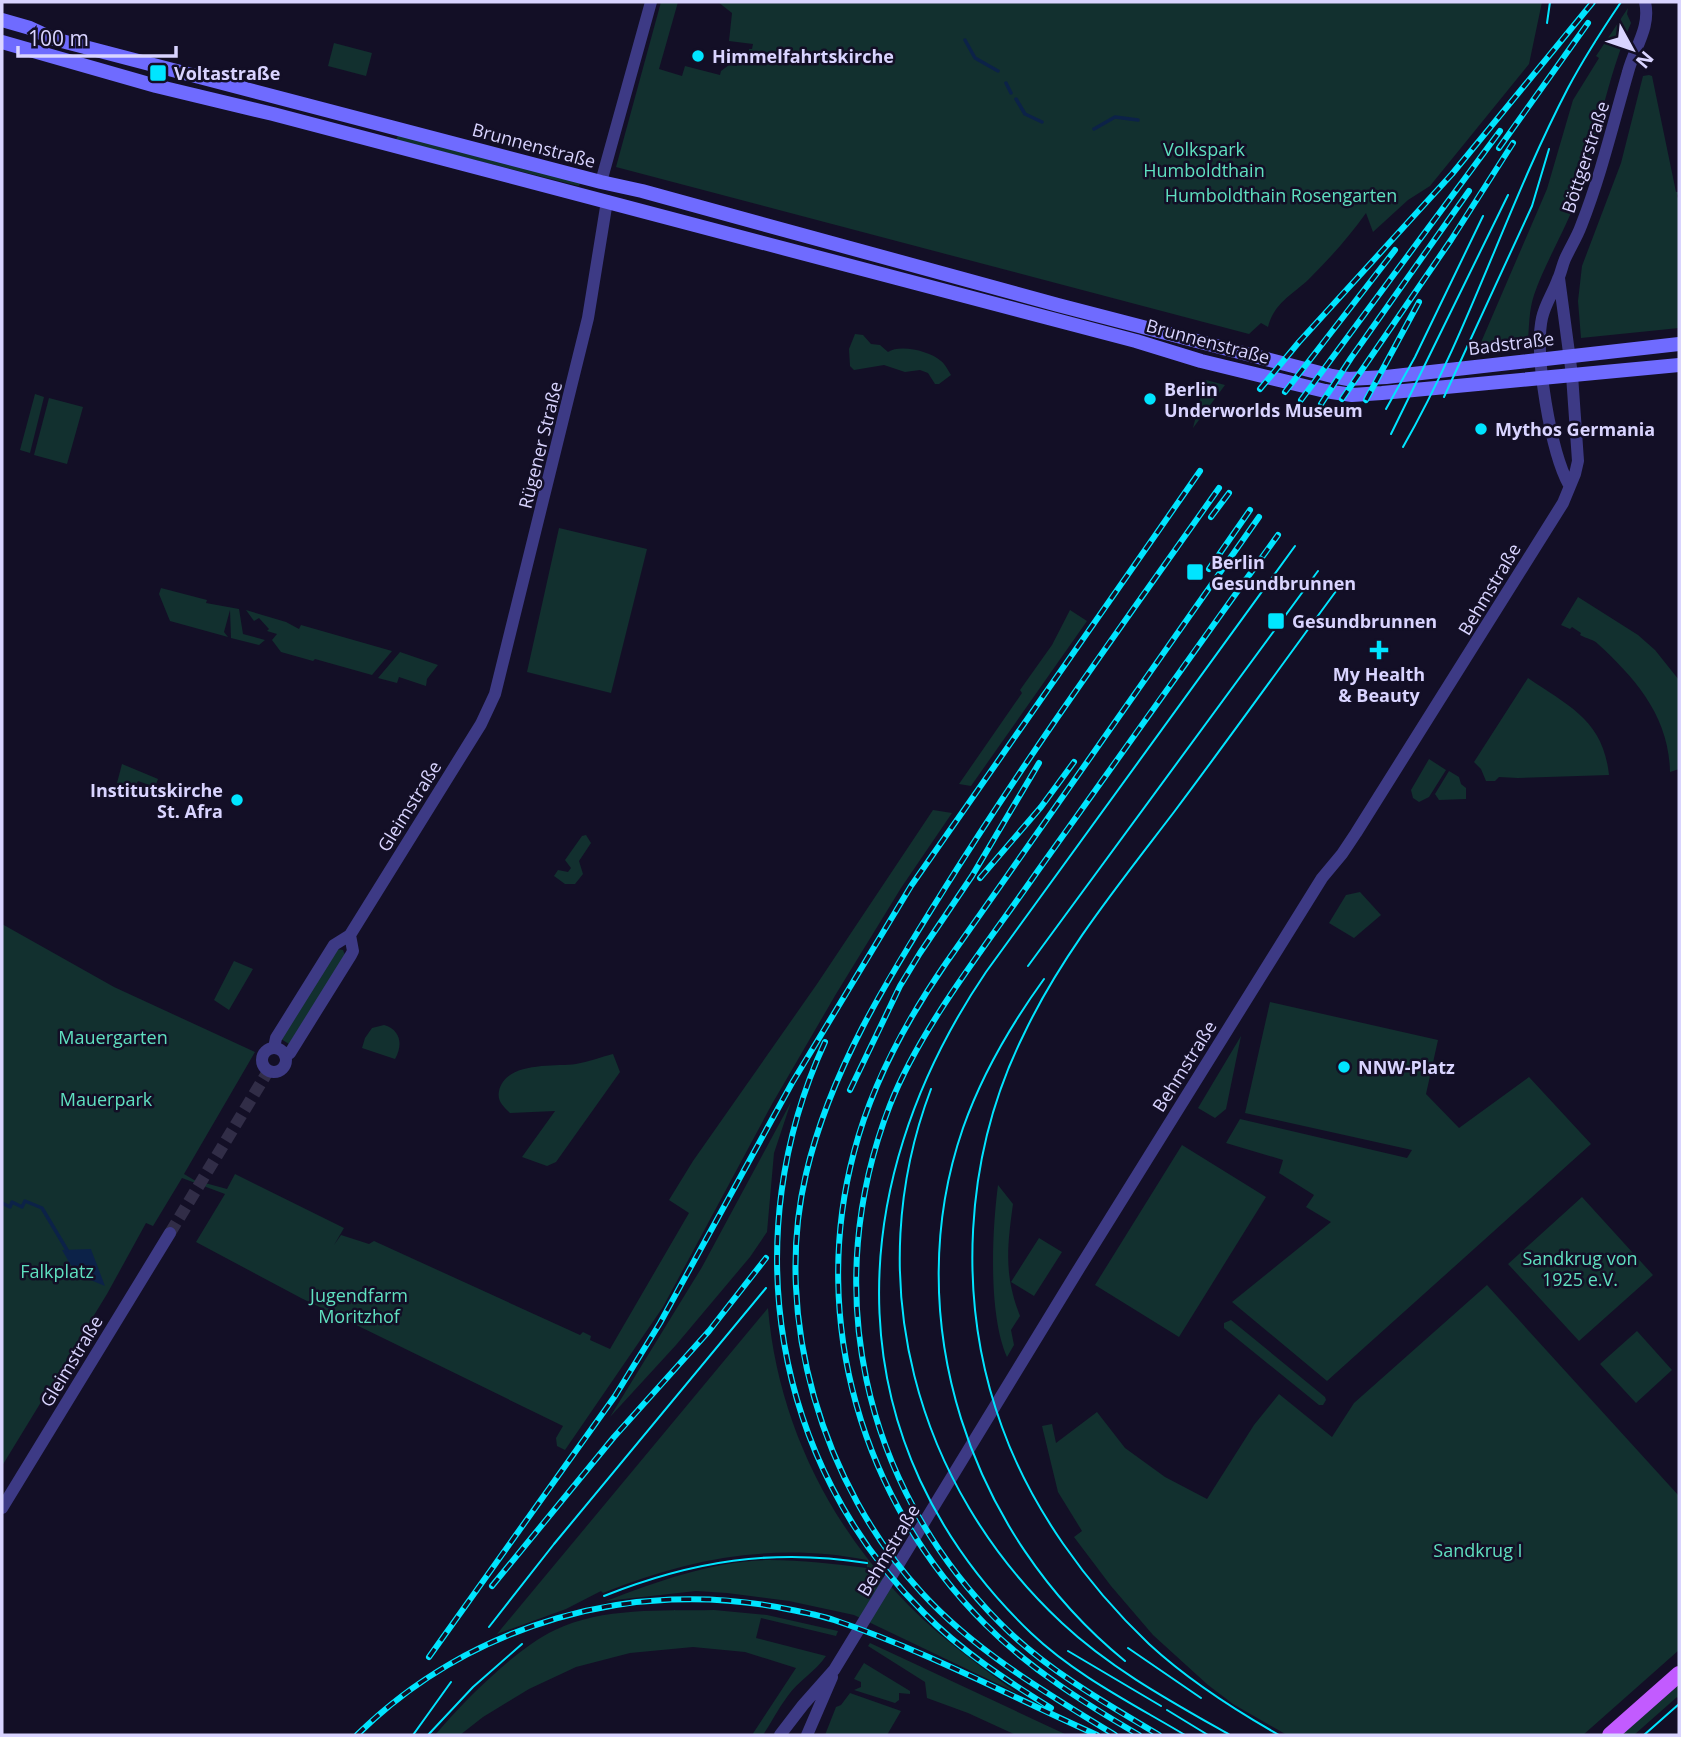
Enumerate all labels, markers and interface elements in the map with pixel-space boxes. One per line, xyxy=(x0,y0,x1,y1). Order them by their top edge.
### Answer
scale bar xyxy=(18,14,175,58)
north arrow xyxy=(1597,14,1667,84)
text: 100 m xyxy=(28,24,89,52)
place label: Himmelfahrtskirche xyxy=(712,44,894,68)
text: N xyxy=(1630,46,1660,74)
marker: Himmelfahrtskirche xyxy=(690,48,706,64)
place label: Voltastraße xyxy=(174,61,280,85)
marker: Voltastraße xyxy=(148,63,168,83)
street label: Böttgerstraße xyxy=(1556,98,1614,216)
street label: Brunnenstraße xyxy=(470,117,598,173)
park label: Volkspark Humboldthain xyxy=(1143,137,1265,182)
park label: Humboldthain Rosengarten xyxy=(1165,183,1397,207)
street label: Brunnenstraße xyxy=(1144,313,1272,369)
street label: Badstraße xyxy=(1467,326,1555,360)
place label: Berlin Underworlds Museum xyxy=(1164,377,1363,422)
street label: Rügener Straße xyxy=(513,379,567,511)
marker: Berlin Underworlds Museum xyxy=(1142,391,1158,407)
place label: Mythos Germania xyxy=(1495,417,1655,441)
marker: Mythos Germania xyxy=(1473,421,1489,437)
street label: Behmstraße xyxy=(1452,539,1526,639)
place label: Berlin Gesundbrunnen xyxy=(1211,550,1356,595)
marker: Berlin Gesundbrunnen xyxy=(1185,562,1205,582)
place label: Gesundbrunnen xyxy=(1292,609,1437,633)
marker: Gesundbrunnen xyxy=(1266,611,1286,631)
marker: My Health & Beauty xyxy=(1369,640,1389,660)
place label: My Health & Beauty xyxy=(1333,662,1425,707)
street label: Gleimstraße xyxy=(372,756,446,856)
place label: Institutskirche St. Afra xyxy=(90,778,223,823)
marker: Institutskirche St. Afra xyxy=(229,792,245,808)
street label: Behmstraße xyxy=(1147,1016,1221,1116)
park label: Mauergarten xyxy=(58,1025,168,1049)
place label: NNW-Platz xyxy=(1358,1055,1455,1079)
marker: NNW-Platz xyxy=(1336,1059,1352,1075)
park label: Mauerpark xyxy=(60,1087,153,1111)
park label: Sandkrug von 1925 e.V. xyxy=(1522,1246,1638,1291)
park label: Falkplatz xyxy=(20,1259,94,1283)
park label: Jugendfarm Moritzhof xyxy=(308,1283,408,1328)
street label: Gleimstraße xyxy=(34,1311,108,1411)
street label: Behmstraße xyxy=(851,1500,925,1600)
park label: Sandkrug I xyxy=(1433,1538,1523,1562)

